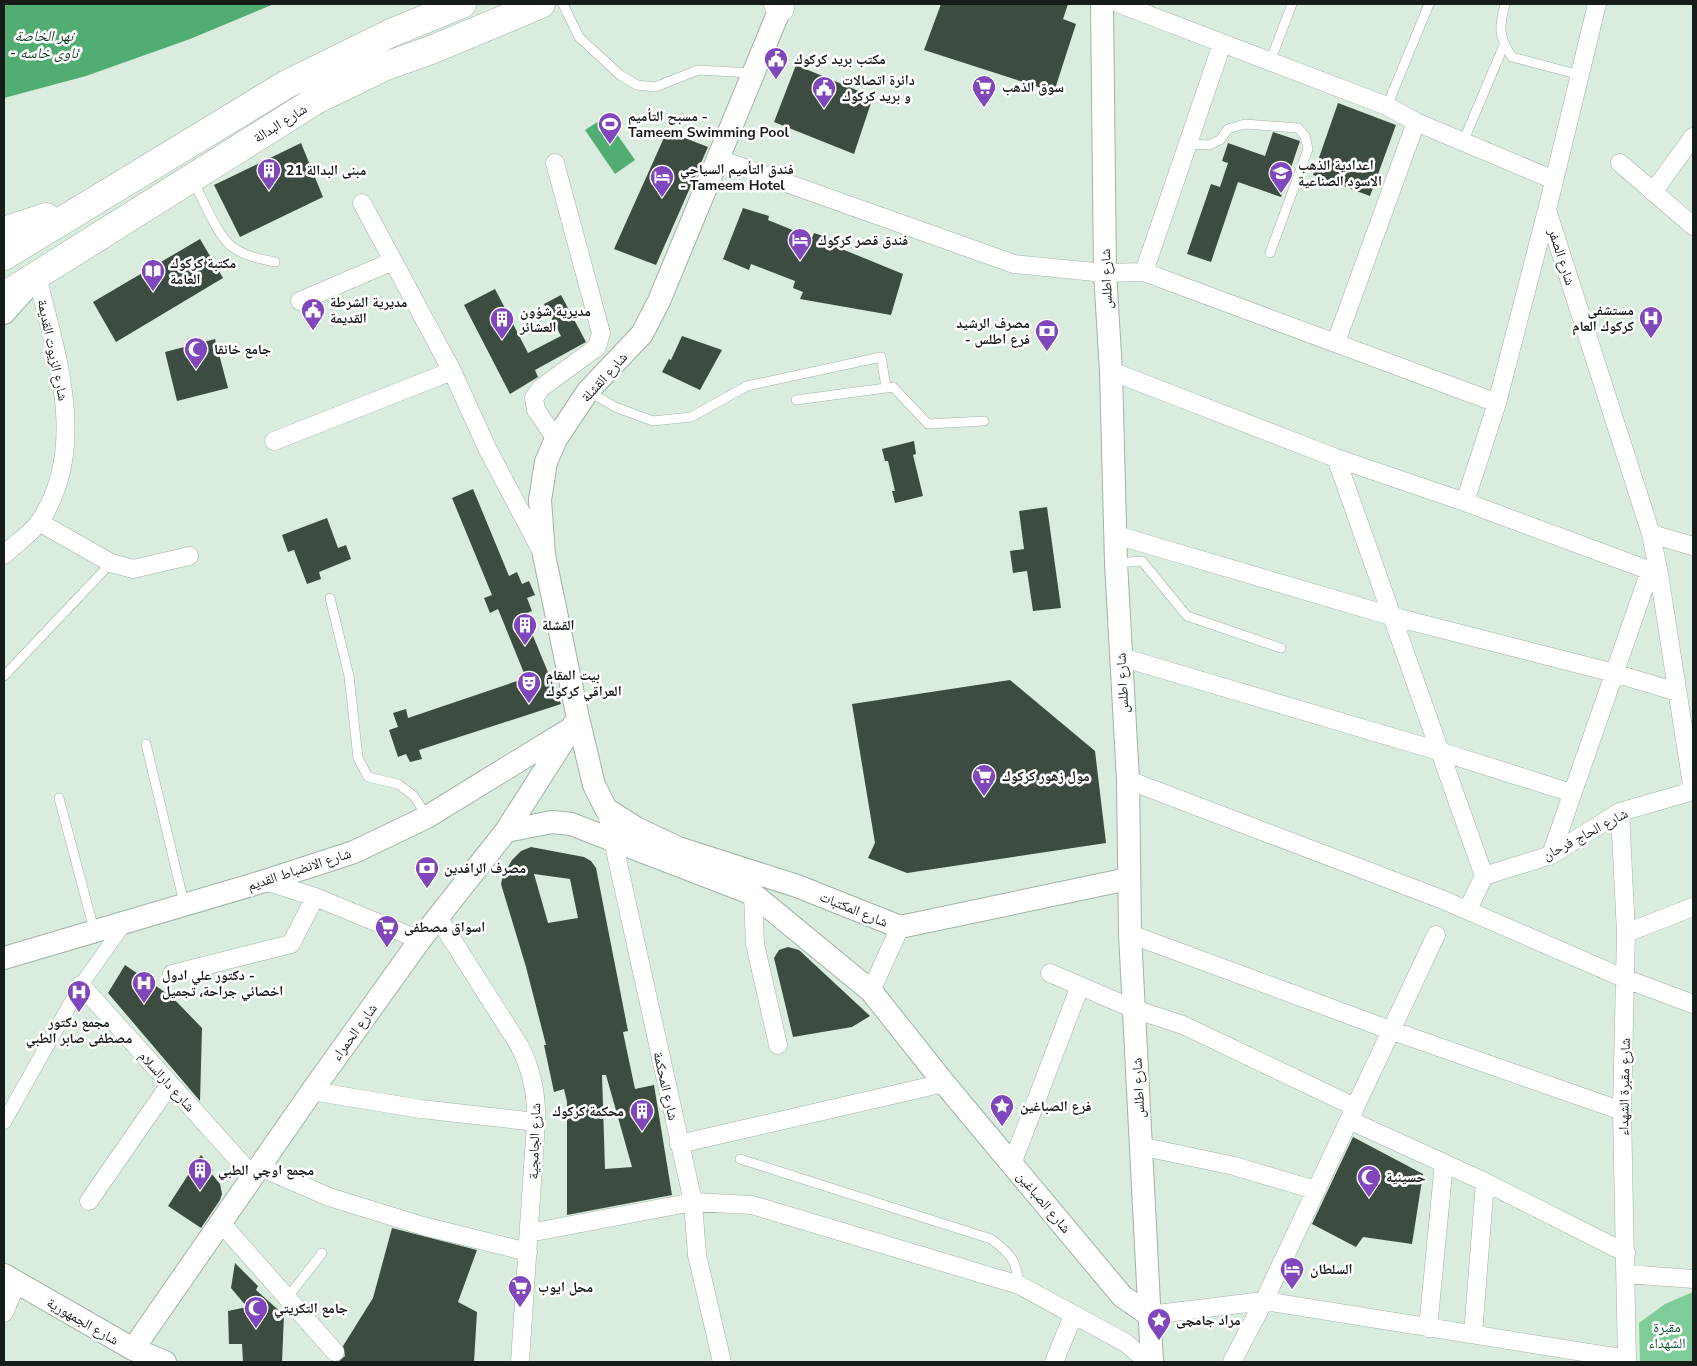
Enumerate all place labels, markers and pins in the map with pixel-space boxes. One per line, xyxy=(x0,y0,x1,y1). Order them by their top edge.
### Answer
public building icon: مكتب بريد كركوك xyxy=(763,46,789,80)
place label: مكتب بريد كركوك xyxy=(794,50,886,69)
place label: دائرة اتصالات و بريد كركوك xyxy=(842,71,915,106)
supermarket icon: سوق الذهب xyxy=(971,74,997,108)
public building icon: دائرة اتصالات و بريد كركوك xyxy=(811,75,837,109)
place label: سوق الذهب xyxy=(1002,78,1064,97)
place label: مسبح التأميم - Tameem Swimming Pool xyxy=(628,107,789,142)
sports icon: مسبح التأميم - Tameem Swimming Pool xyxy=(597,111,623,145)
place label: اعدادية الذهب الاسود الصناعية xyxy=(1298,156,1382,191)
building icon: مبنى البدالة 21 xyxy=(256,157,282,191)
place label: فندق التأميم السياحي - Tameem Hotel xyxy=(680,160,794,195)
school or university icon: اعدادية الذهب الاسود الصناعية xyxy=(1268,160,1294,194)
place label: مبنى البدالة 21 xyxy=(286,161,366,180)
hotel icon: فندق التأميم السياحي - Tameem Hotel xyxy=(649,164,675,198)
hotel icon: فندق قصر كركوك xyxy=(787,227,813,261)
place label: فندق قصر كركوك xyxy=(818,231,908,250)
place label: مكتبة كركوك العامة xyxy=(170,254,236,289)
library icon: مكتبة كركوك العامة xyxy=(140,258,166,292)
place label: مديرية الشرطة القديمة xyxy=(330,293,407,328)
public building icon: مديرية الشرطة القديمة xyxy=(300,297,326,331)
place label: مستشفى كركوك العام xyxy=(1572,301,1634,336)
place label: مديرية شؤون العشائر xyxy=(519,302,591,337)
hospital icon: مستشفى كركوك العام xyxy=(1638,305,1664,339)
building icon: مديرية شؤون العشائر xyxy=(489,306,515,340)
place label: مصرف الرشيد - فرع اطلس xyxy=(956,314,1030,349)
bank icon: مصرف الرشيد - فرع اطلس xyxy=(1034,318,1060,352)
mosque icon: جامع خانقا xyxy=(183,336,209,370)
place label: جامع خانقا xyxy=(214,340,271,359)
building icon: القشلة xyxy=(512,612,538,646)
place label: القشلة xyxy=(542,616,575,635)
place label: بيت المقام العراقي كركوك xyxy=(546,666,622,702)
theatre icon: بيت المقام العراقي كركوك xyxy=(516,670,542,704)
supermarket icon: مول زهور كركوك xyxy=(971,763,997,797)
place label: مول زهور كركوك xyxy=(1002,767,1090,786)
bank icon: مصرف الرافدين xyxy=(414,855,440,889)
place label: مصرف الرافدين xyxy=(444,859,526,878)
supermarket icon: اسواق مصطفى xyxy=(374,914,400,948)
place label: اسواق مصطفى xyxy=(404,918,485,937)
place label: دكتور علي ادول - اخصائي جراحة، تجميل xyxy=(162,966,283,1002)
hospital icon: دكتور علي ادول - اخصائي جراحة، تجميل xyxy=(131,970,157,1004)
hospital icon: مجمع دكتور مصطفى صابر الطبي xyxy=(66,979,92,1013)
place label: مجمع دكتور مصطفى صابر الطبي xyxy=(26,1013,132,1049)
place icon: فرع الصباغين xyxy=(989,1093,1015,1127)
place label: فرع الصباغين xyxy=(1020,1097,1091,1116)
building icon: محكمة كركوك xyxy=(629,1098,655,1132)
place label: محكمة كركوك xyxy=(552,1102,624,1121)
building icon: مجمع اوچي الطبي xyxy=(187,1157,213,1191)
place label: مجمع اوچي الطبي xyxy=(218,1161,314,1181)
mosque icon: حسينية xyxy=(1356,1164,1382,1198)
place label: حسينية xyxy=(1386,1168,1426,1187)
hotel icon: السلطان xyxy=(1279,1256,1305,1290)
place label: السلطان xyxy=(1310,1260,1353,1279)
supermarket icon: محل ايوب xyxy=(507,1274,533,1308)
place label: محل ايوب xyxy=(538,1278,593,1297)
mosque icon: جامع التكريتي xyxy=(243,1295,269,1329)
place label: جامع التكريتي xyxy=(274,1299,348,1319)
place icon: مراد جامچی xyxy=(1146,1307,1172,1341)
place label: مراد جامچی xyxy=(1176,1311,1241,1330)

